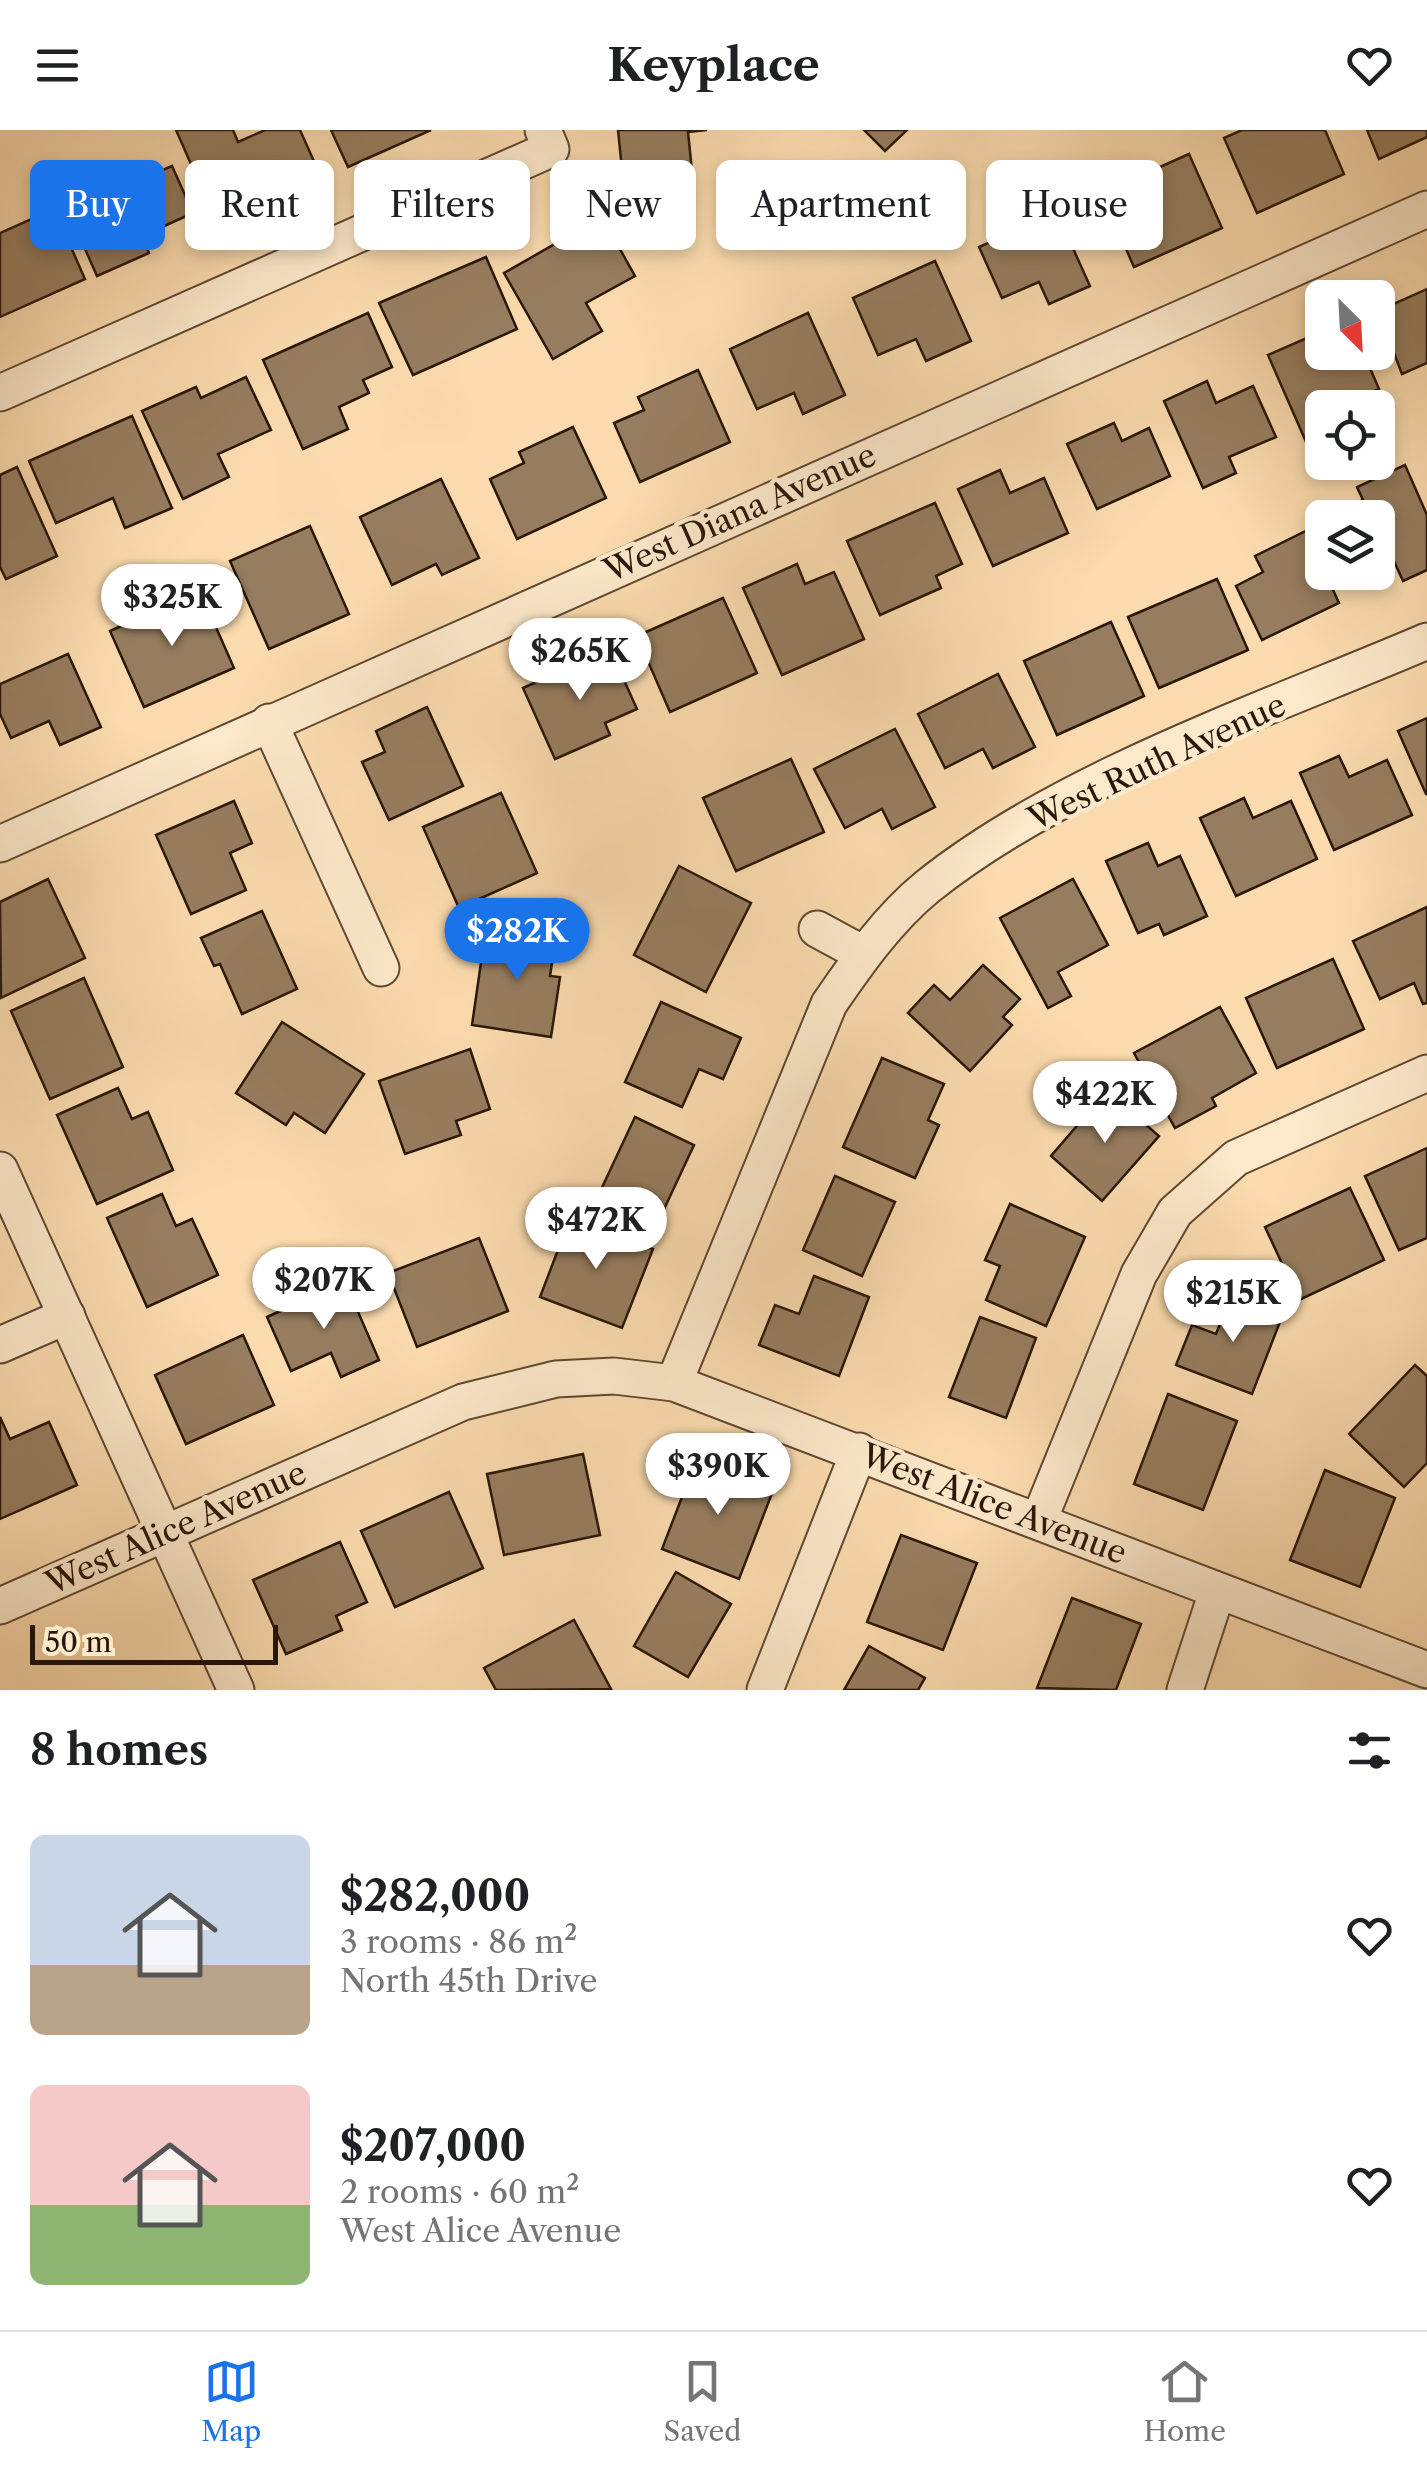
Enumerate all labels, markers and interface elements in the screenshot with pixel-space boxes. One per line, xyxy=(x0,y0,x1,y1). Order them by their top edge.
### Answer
text: Keyplace xyxy=(607,37,820,93)
icon: menu xyxy=(30,38,85,93)
icon: heart xyxy=(1342,38,1397,93)
chip: Buy xyxy=(30,160,165,250)
chip: Rent xyxy=(185,160,334,250)
chip: Filters xyxy=(354,160,530,250)
chip: New xyxy=(550,160,696,250)
chip: Apartment xyxy=(716,160,966,250)
chip: House xyxy=(986,160,1163,250)
north arrow xyxy=(1305,280,1395,370)
map controls xyxy=(1305,280,1395,590)
button: locate xyxy=(1305,390,1395,480)
street label: West Diana Avenue xyxy=(597,435,882,591)
button: layers xyxy=(1305,500,1395,590)
pin: $325K xyxy=(102,564,242,649)
text: $325K xyxy=(123,577,221,616)
pin: $265K xyxy=(510,618,650,703)
text: $265K xyxy=(530,631,630,670)
street label: West Ruth Avenue xyxy=(1021,685,1292,839)
pin: $282K xyxy=(447,898,587,983)
text: $282K xyxy=(467,911,567,950)
pin: $422K xyxy=(1035,1061,1175,1146)
text: $422K xyxy=(1055,1074,1155,1113)
pin: $472K xyxy=(526,1187,666,1272)
text: $472K xyxy=(547,1200,645,1239)
pin: $207K xyxy=(254,1247,394,1332)
text: $207K xyxy=(274,1260,374,1299)
pin: $215K xyxy=(1163,1260,1303,1345)
text: $215K xyxy=(1186,1273,1280,1312)
pin: $390K xyxy=(648,1433,788,1518)
street label: West Alice Avenue xyxy=(855,1435,1132,1572)
text: $390K xyxy=(668,1446,769,1485)
street label: West Alice Avenue xyxy=(39,1453,312,1603)
scale bar xyxy=(30,1620,278,1664)
text: 50 m xyxy=(45,1625,112,1659)
icon: filters xyxy=(1342,1723,1397,1778)
text: 8 homes xyxy=(30,1724,208,1776)
text: $282,000 xyxy=(340,1870,530,1922)
icon: home xyxy=(110,1875,230,1995)
icon: heart xyxy=(1342,1908,1397,1963)
text: 3 rooms · 86 m² xyxy=(340,1922,577,1961)
text: North 45th Drive xyxy=(340,1961,597,2000)
text: $207,000 xyxy=(340,2120,526,2172)
icon: home xyxy=(110,2125,230,2245)
icon: heart xyxy=(1342,2158,1397,2213)
text: 2 rooms · 60 m² xyxy=(340,2172,579,2211)
text: West Alice Avenue xyxy=(340,2211,621,2250)
tab: Map xyxy=(201,2354,261,2448)
tab: Saved xyxy=(664,2354,741,2448)
tab: Home xyxy=(1144,2354,1226,2448)

